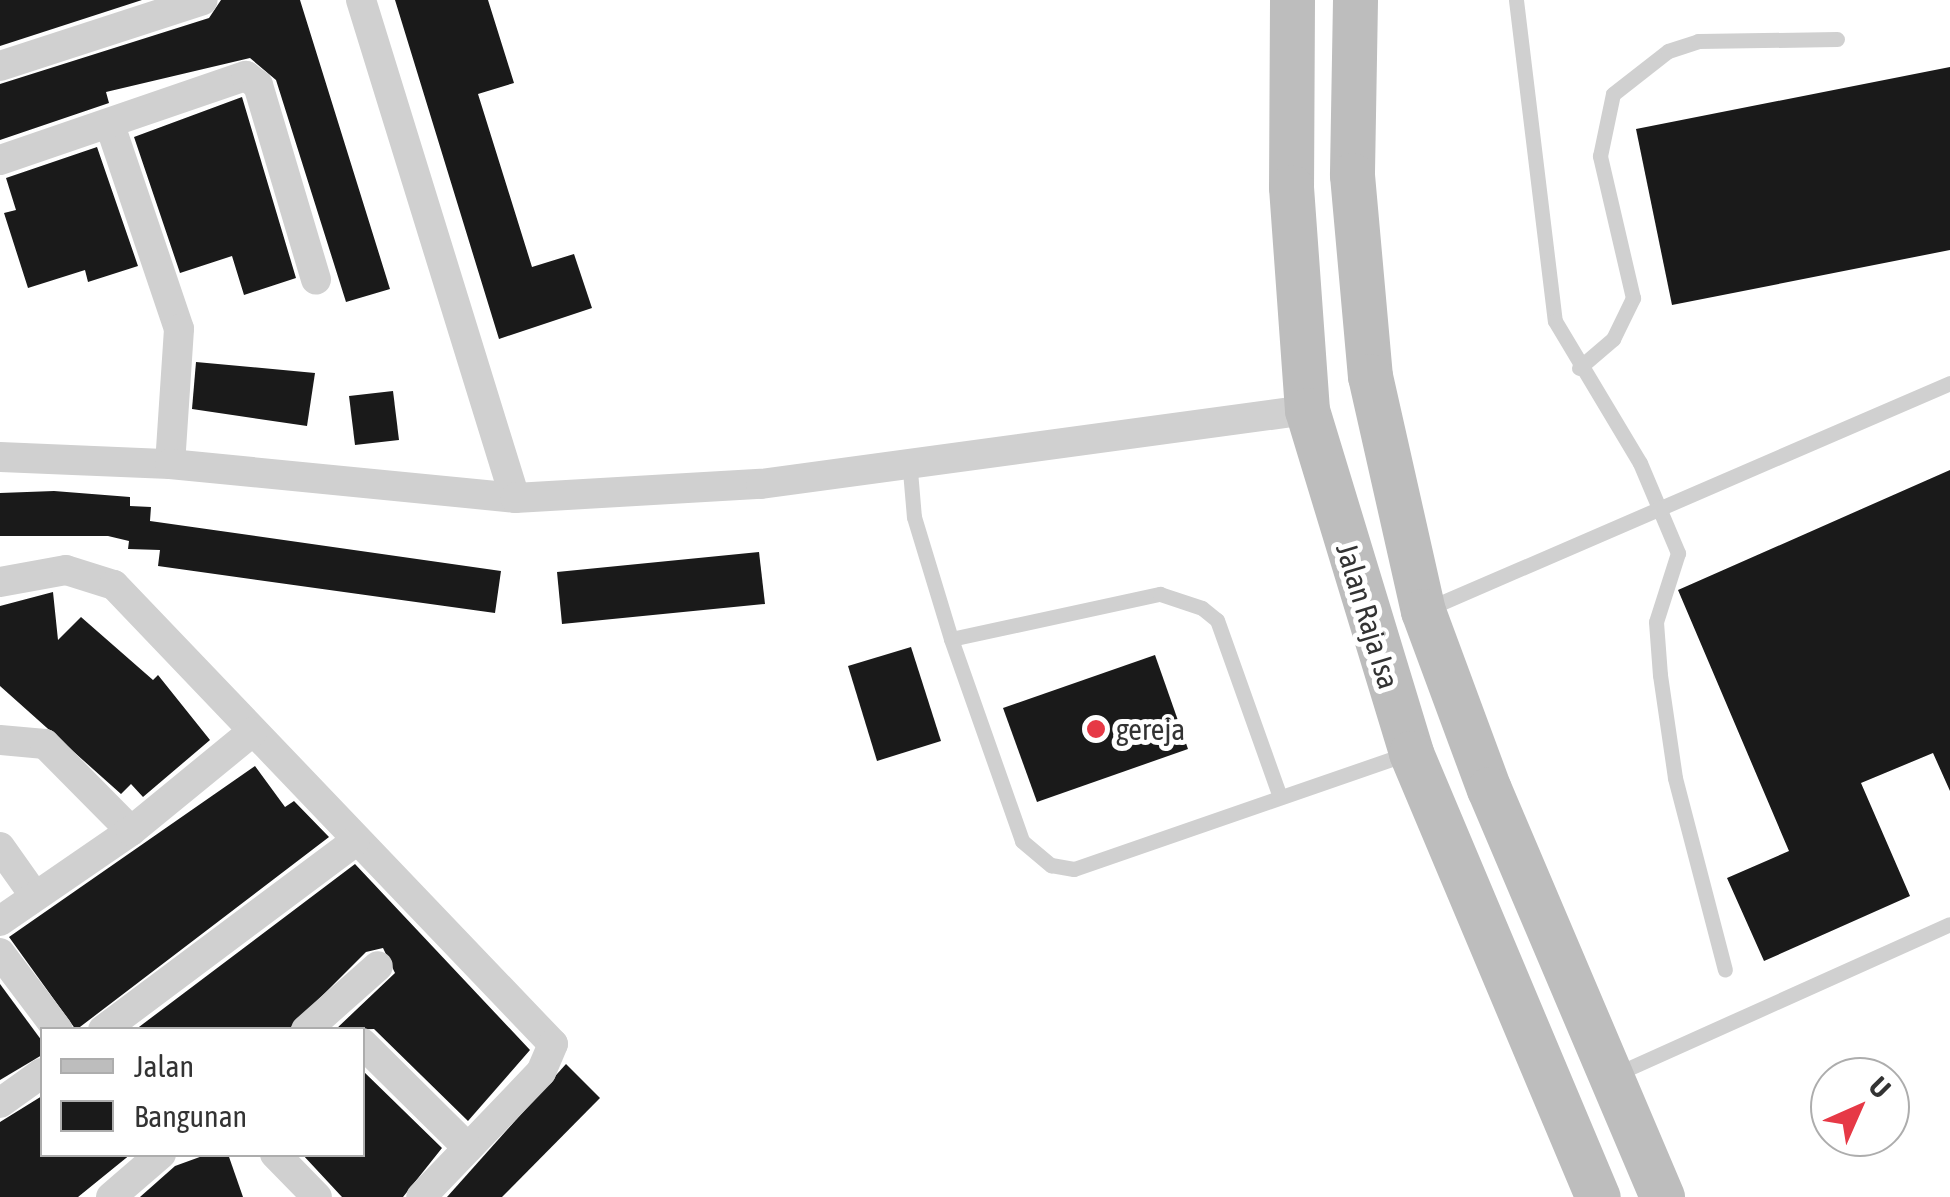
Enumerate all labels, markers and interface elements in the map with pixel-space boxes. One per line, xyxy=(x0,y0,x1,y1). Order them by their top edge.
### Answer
street label: Jalan Raja Isa xyxy=(1329,539,1407,693)
place label: gereja xyxy=(1116,711,1185,747)
marker: gereja xyxy=(1085,718,1107,740)
legend xyxy=(40,1027,365,1157)
text: Jalan xyxy=(134,1049,194,1083)
north arrow xyxy=(1810,1057,1910,1157)
text: U xyxy=(1863,1070,1897,1104)
text: Bangunan xyxy=(134,1099,247,1133)

